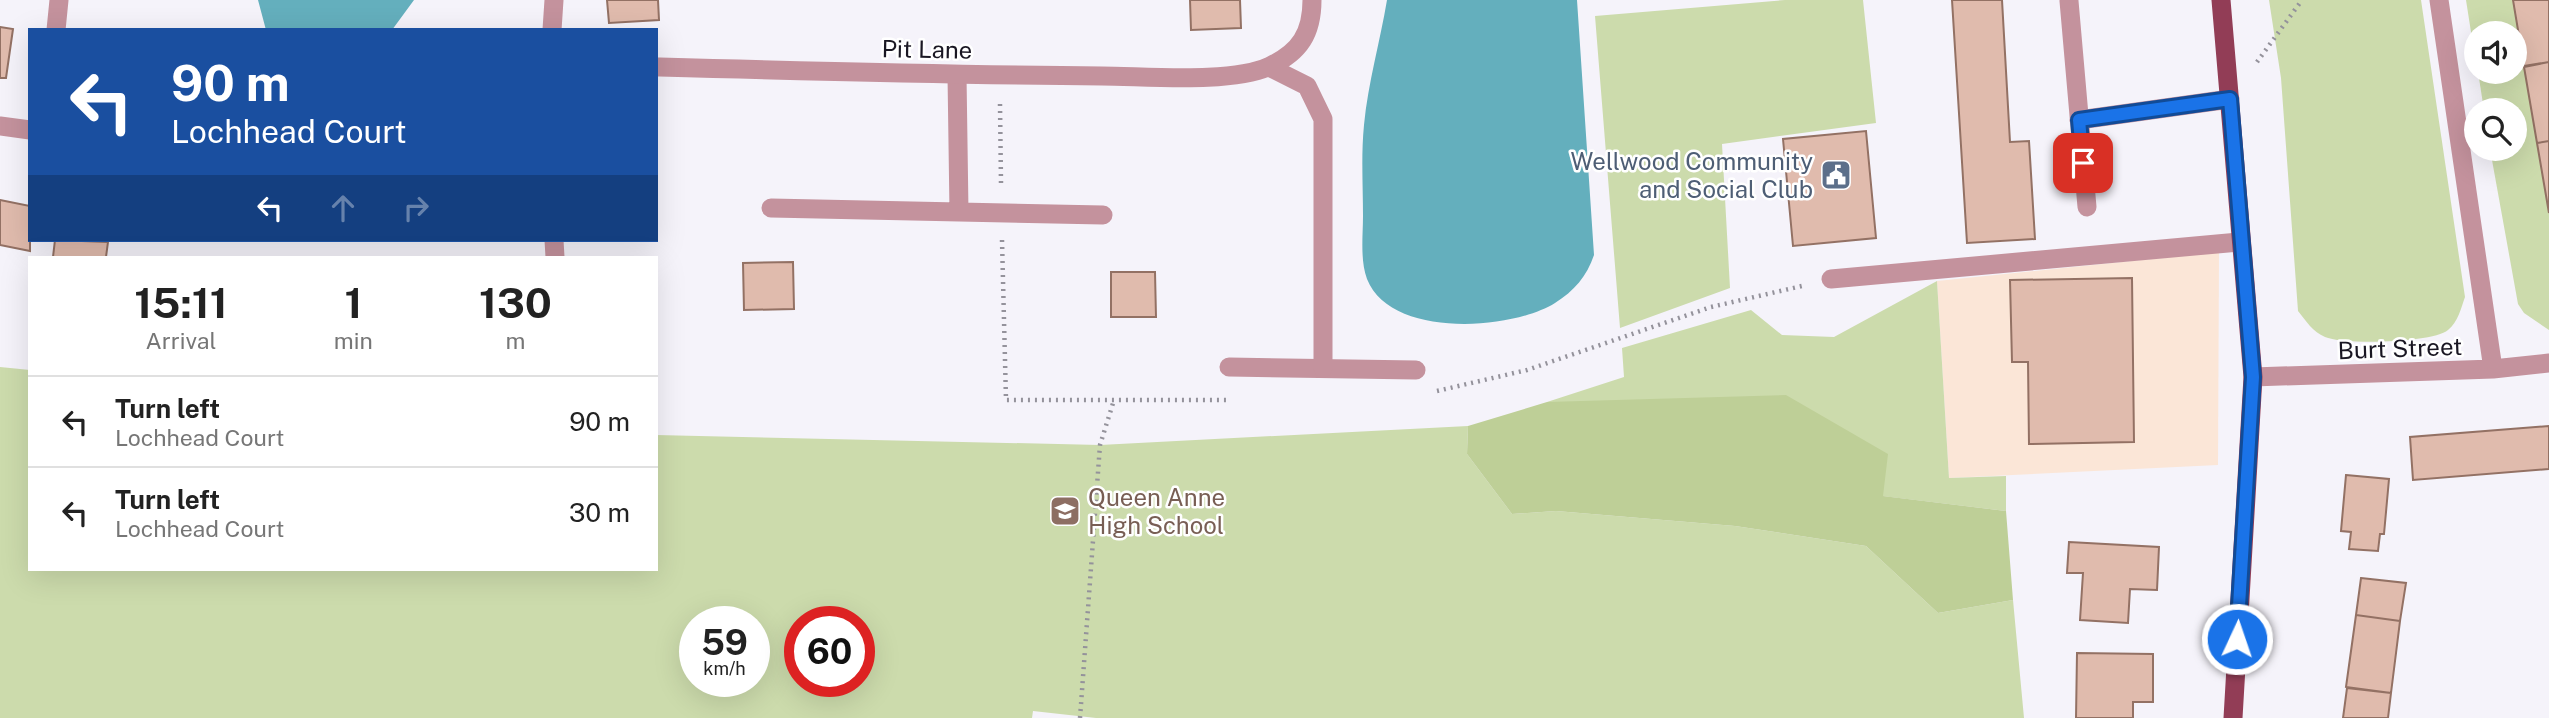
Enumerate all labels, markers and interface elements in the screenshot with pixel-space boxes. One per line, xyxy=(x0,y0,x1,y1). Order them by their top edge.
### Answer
map controls xyxy=(2464,21,2527,161)
button: sound xyxy=(2464,21,2527,84)
street label: Pit Lane xyxy=(881,34,973,64)
text: 90 m xyxy=(171,54,290,112)
icon: left xyxy=(56,56,147,147)
button: search xyxy=(2464,98,2527,161)
text: Lochhead Court xyxy=(171,113,407,150)
pin xyxy=(2053,133,2113,193)
icon: arrive xyxy=(2064,144,2102,182)
place label: Wellwood Community and Social Club xyxy=(1571,147,1813,203)
public building icon: Wellwood Community and Social Club xyxy=(1819,158,1853,192)
icon: left xyxy=(251,189,289,227)
icon: ahead xyxy=(324,189,362,227)
icon: right xyxy=(397,189,435,227)
text: 15:11 xyxy=(134,278,228,327)
text: 1 xyxy=(344,278,362,327)
text: 130 xyxy=(479,278,552,327)
text: Arrival xyxy=(145,327,216,354)
text: min xyxy=(334,327,373,354)
text: m xyxy=(505,327,525,354)
street label: Burt Street xyxy=(2337,332,2463,364)
text: Turn left xyxy=(115,393,220,424)
icon: left xyxy=(56,403,94,441)
text: 90 m xyxy=(569,406,630,437)
text: Lochhead Court xyxy=(115,424,284,451)
place label: Queen Anne High School xyxy=(1088,483,1225,539)
text: Turn left xyxy=(115,484,220,515)
icon: left xyxy=(56,494,94,532)
school or university icon: Queen Anne High School xyxy=(1048,494,1082,528)
text: 30 m xyxy=(569,497,630,528)
text: Lochhead Court xyxy=(115,515,284,542)
position arrow xyxy=(2200,602,2274,676)
speed limit sign: 60 xyxy=(784,606,875,697)
text: 59 xyxy=(701,622,748,663)
text: km/h xyxy=(703,658,746,679)

